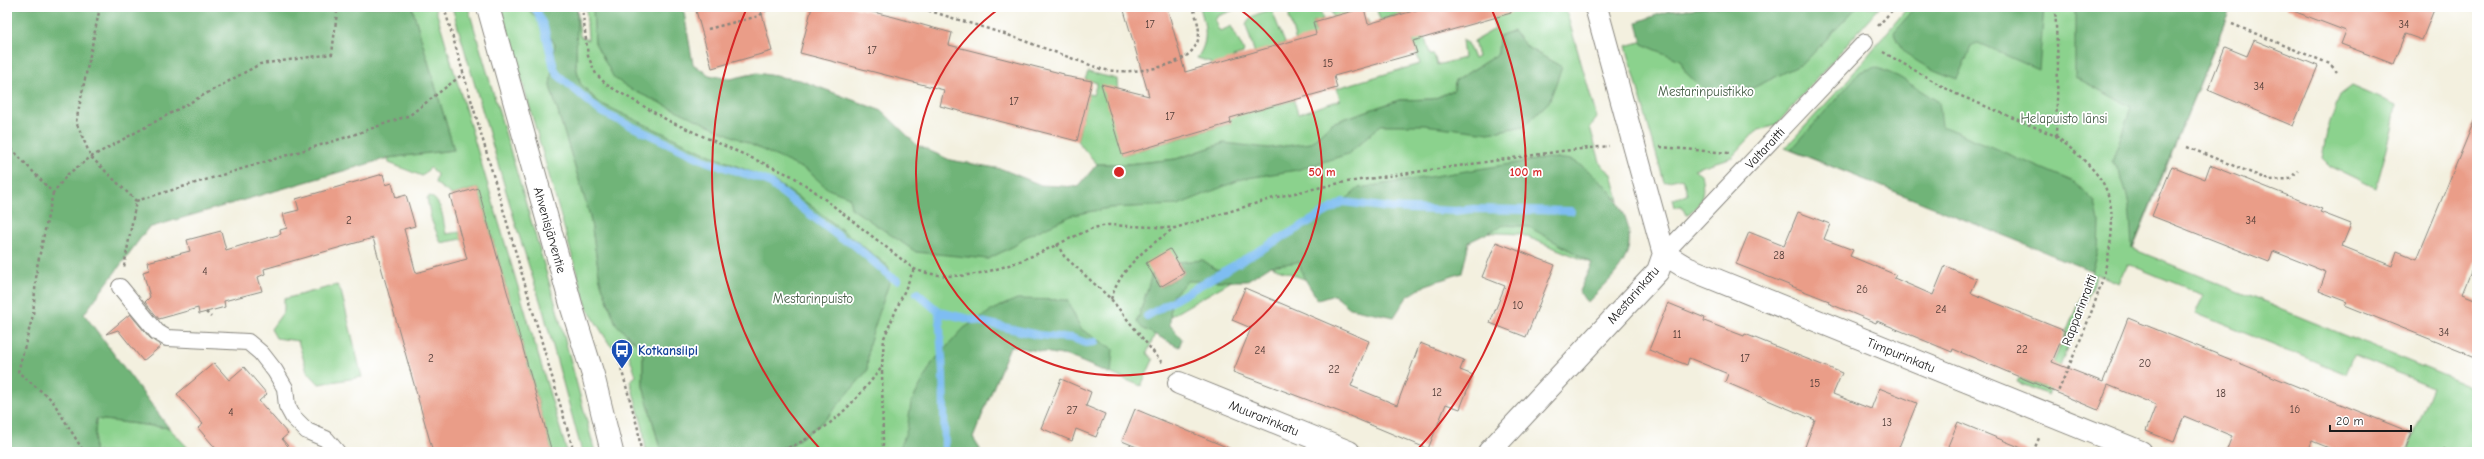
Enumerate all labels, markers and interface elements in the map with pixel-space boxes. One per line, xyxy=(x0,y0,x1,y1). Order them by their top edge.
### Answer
house number: 17 xyxy=(1145,18,1155,31)
house number: 34 xyxy=(2399,18,2409,31)
house number: 17 xyxy=(867,44,877,57)
house number: 15 xyxy=(1323,57,1333,70)
house number: 34 xyxy=(2254,80,2264,93)
park label: Mestarinpuistikko xyxy=(1658,84,1754,99)
house number: 17 xyxy=(1009,95,1019,108)
house number: 17 xyxy=(1165,110,1175,123)
park label: Helapuisto länsi xyxy=(2020,111,2108,126)
street label: Valtaraitti xyxy=(1742,124,1788,172)
centre of rings xyxy=(1112,165,1126,179)
text: 50 m xyxy=(1308,165,1336,179)
text: 100 m xyxy=(1510,165,1542,179)
street label: Ahvenisjärventie xyxy=(531,185,570,275)
house number: 2 xyxy=(346,214,352,227)
house number: 34 xyxy=(2246,214,2256,227)
house number: 28 xyxy=(1773,249,1785,262)
street label: Mestarinkatu xyxy=(1604,263,1662,327)
house number: 4 xyxy=(202,265,208,278)
street label: Rapparinraitti xyxy=(2059,272,2099,348)
house number: 26 xyxy=(1856,283,1868,296)
park label: Mestarinpuisto xyxy=(773,291,853,306)
house number: 10 xyxy=(1512,299,1524,312)
house number: 24 xyxy=(1935,303,1947,316)
house number: 34 xyxy=(2439,326,2449,339)
house number: 11 xyxy=(1673,328,1681,341)
street label: Timpurinkatu xyxy=(1865,334,1937,376)
bus stop icon: Kotkansiipi xyxy=(609,337,635,370)
place label: Kotkansiipi xyxy=(638,343,698,358)
house number: 22 xyxy=(2016,343,2028,356)
house number: 24 xyxy=(1254,344,1266,357)
house number: 2 xyxy=(428,352,434,365)
house number: 17 xyxy=(1740,352,1750,365)
house number: 20 xyxy=(2139,357,2151,370)
house number: 22 xyxy=(1328,363,1340,376)
house number: 15 xyxy=(1810,377,1820,390)
house number: 12 xyxy=(1432,386,1442,399)
house number: 18 xyxy=(2216,387,2226,400)
street label: Muurarinkatu xyxy=(1227,397,1301,439)
house number: 16 xyxy=(2290,403,2300,416)
house number: 27 xyxy=(1067,404,1077,417)
house number: 4 xyxy=(228,406,234,419)
scale bar xyxy=(2330,407,2411,433)
text: 20 m xyxy=(2336,414,2364,428)
house number: 13 xyxy=(1882,416,1892,429)

